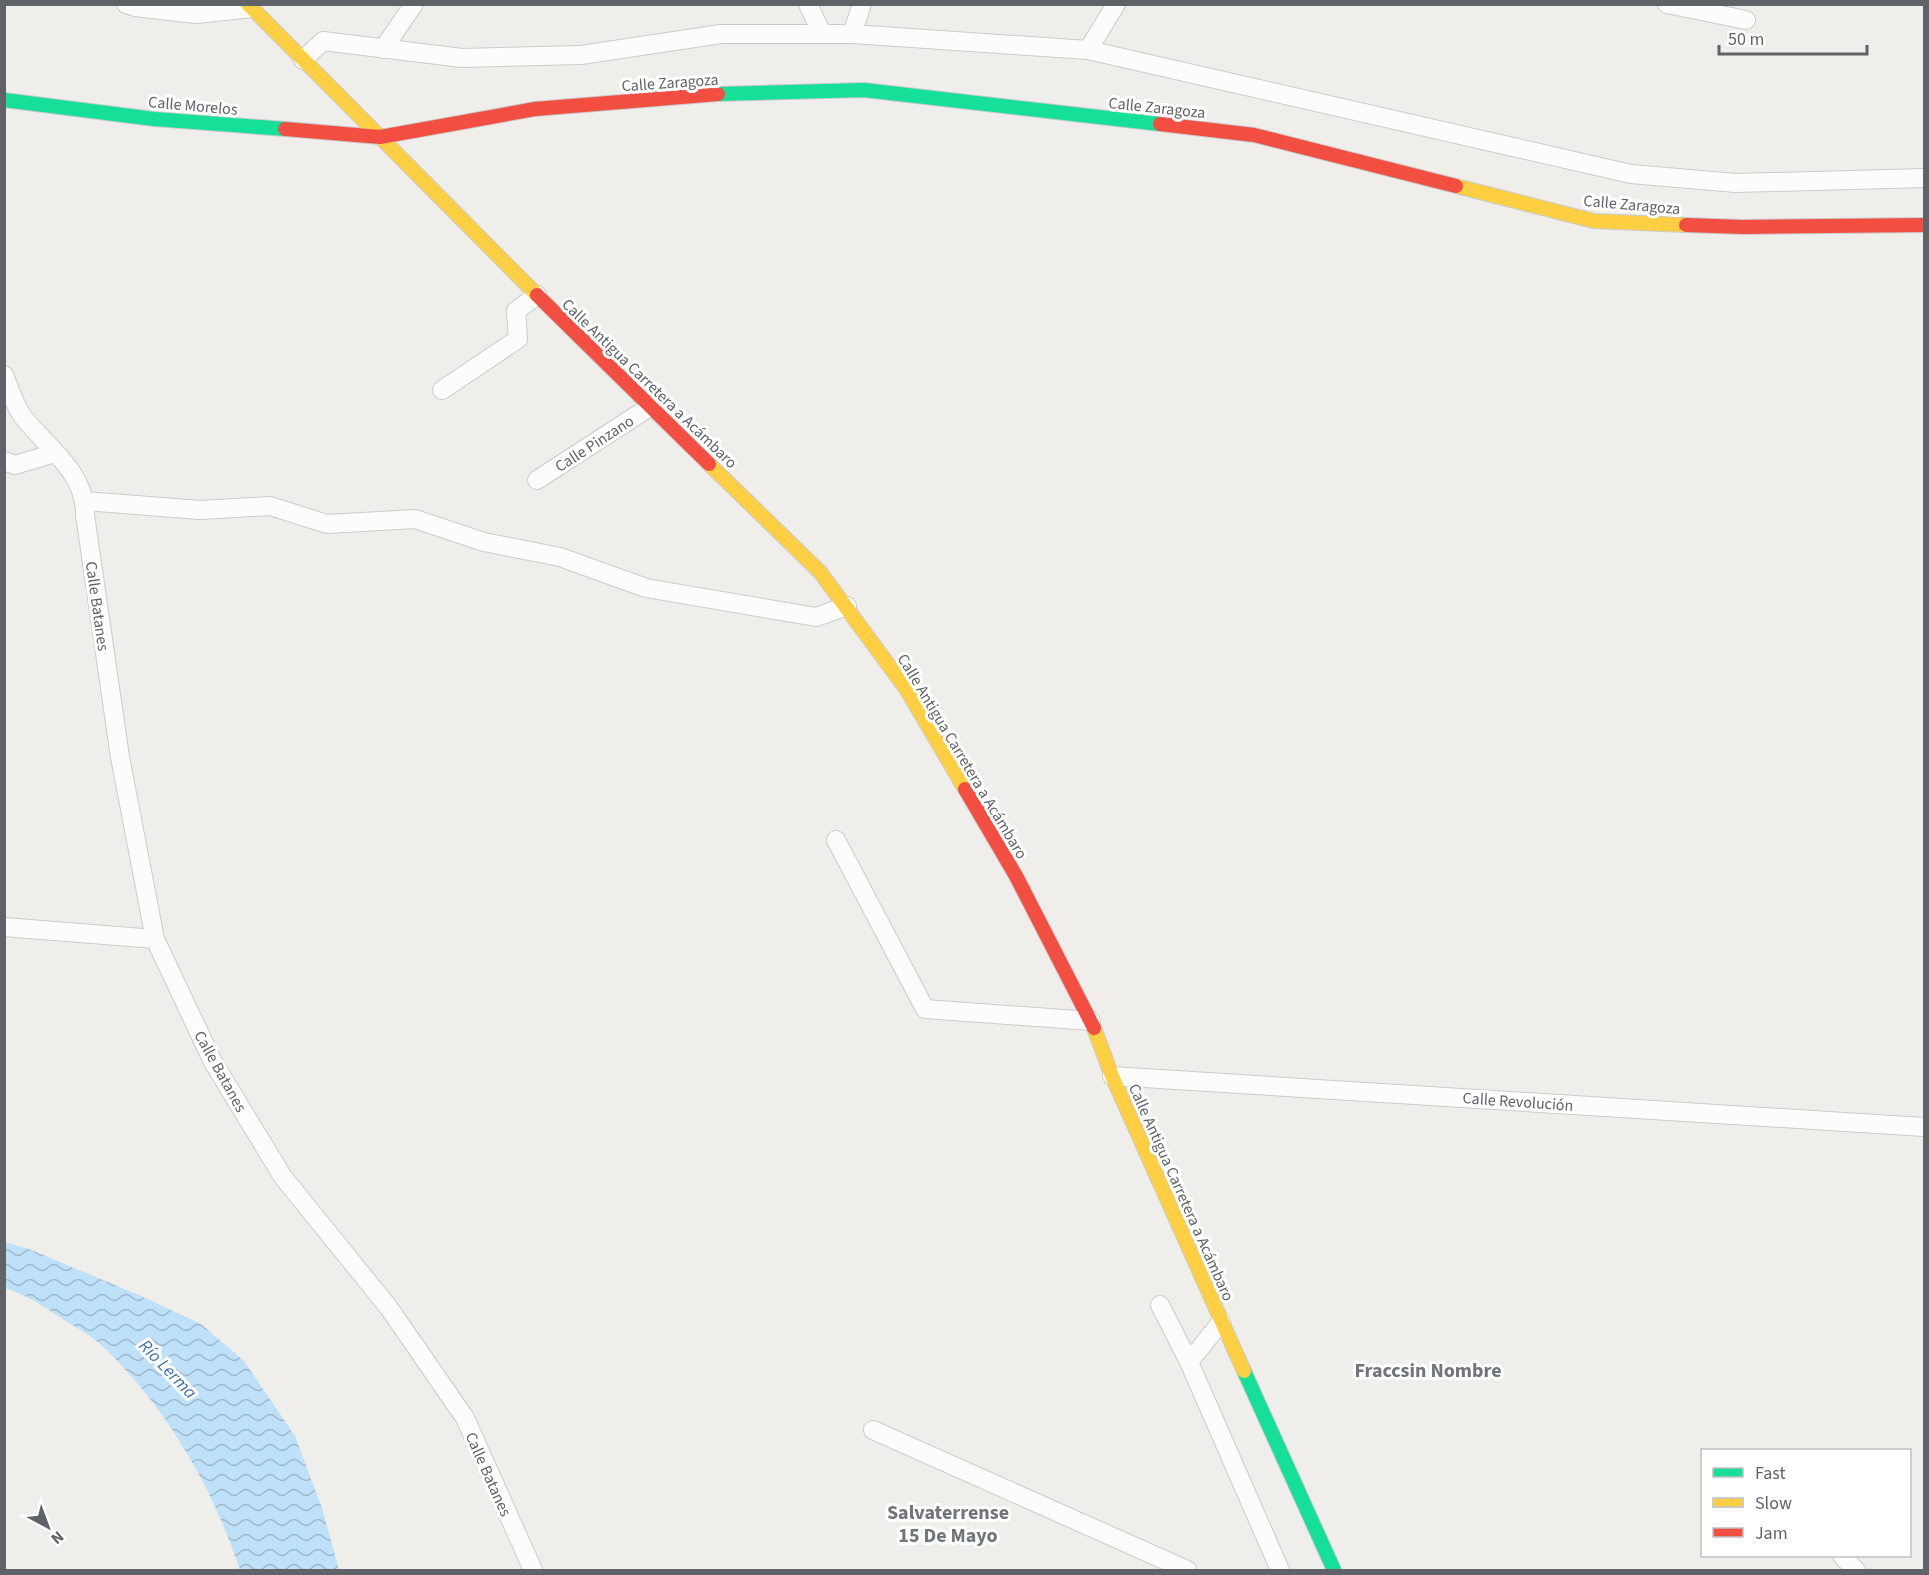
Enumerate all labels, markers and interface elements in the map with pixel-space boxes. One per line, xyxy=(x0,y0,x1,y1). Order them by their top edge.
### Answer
scale bar xyxy=(1719,18,1868,56)
text: 50 m xyxy=(1728,27,1764,52)
street label: Calle Zaragoza xyxy=(621,69,719,97)
street label: Calle Morelos xyxy=(147,91,239,121)
street label: Calle Zaragoza xyxy=(1107,92,1206,124)
street label: Calle Zaragoza xyxy=(1583,190,1681,220)
street label: Calle Antigua Carretera a Acámbaro xyxy=(557,294,742,474)
street label: Calle Pinzano xyxy=(551,410,638,478)
street label: Calle Batanes xyxy=(80,560,114,653)
street label: Calle Antigua Carretera a Acámbaro xyxy=(892,650,1032,863)
street label: Calle Batanes xyxy=(189,1027,252,1117)
street label: Calle Antigua Carretera a Acámbaro xyxy=(1123,1080,1239,1305)
street label: Calle Revolución xyxy=(1462,1087,1574,1117)
water label: Río Lerma xyxy=(133,1334,203,1405)
district label: Fraccsin Nombre xyxy=(1354,1357,1502,1385)
street label: Calle Batanes xyxy=(460,1429,517,1520)
legend xyxy=(1701,1449,1911,1557)
text: Fast xyxy=(1755,1461,1786,1486)
text: Slow xyxy=(1755,1491,1792,1516)
north arrow xyxy=(18,1497,78,1557)
district label: Salvaterrense 15 De Mayo xyxy=(887,1499,1009,1550)
text: Jam xyxy=(1755,1521,1788,1546)
text: N xyxy=(46,1526,68,1549)

